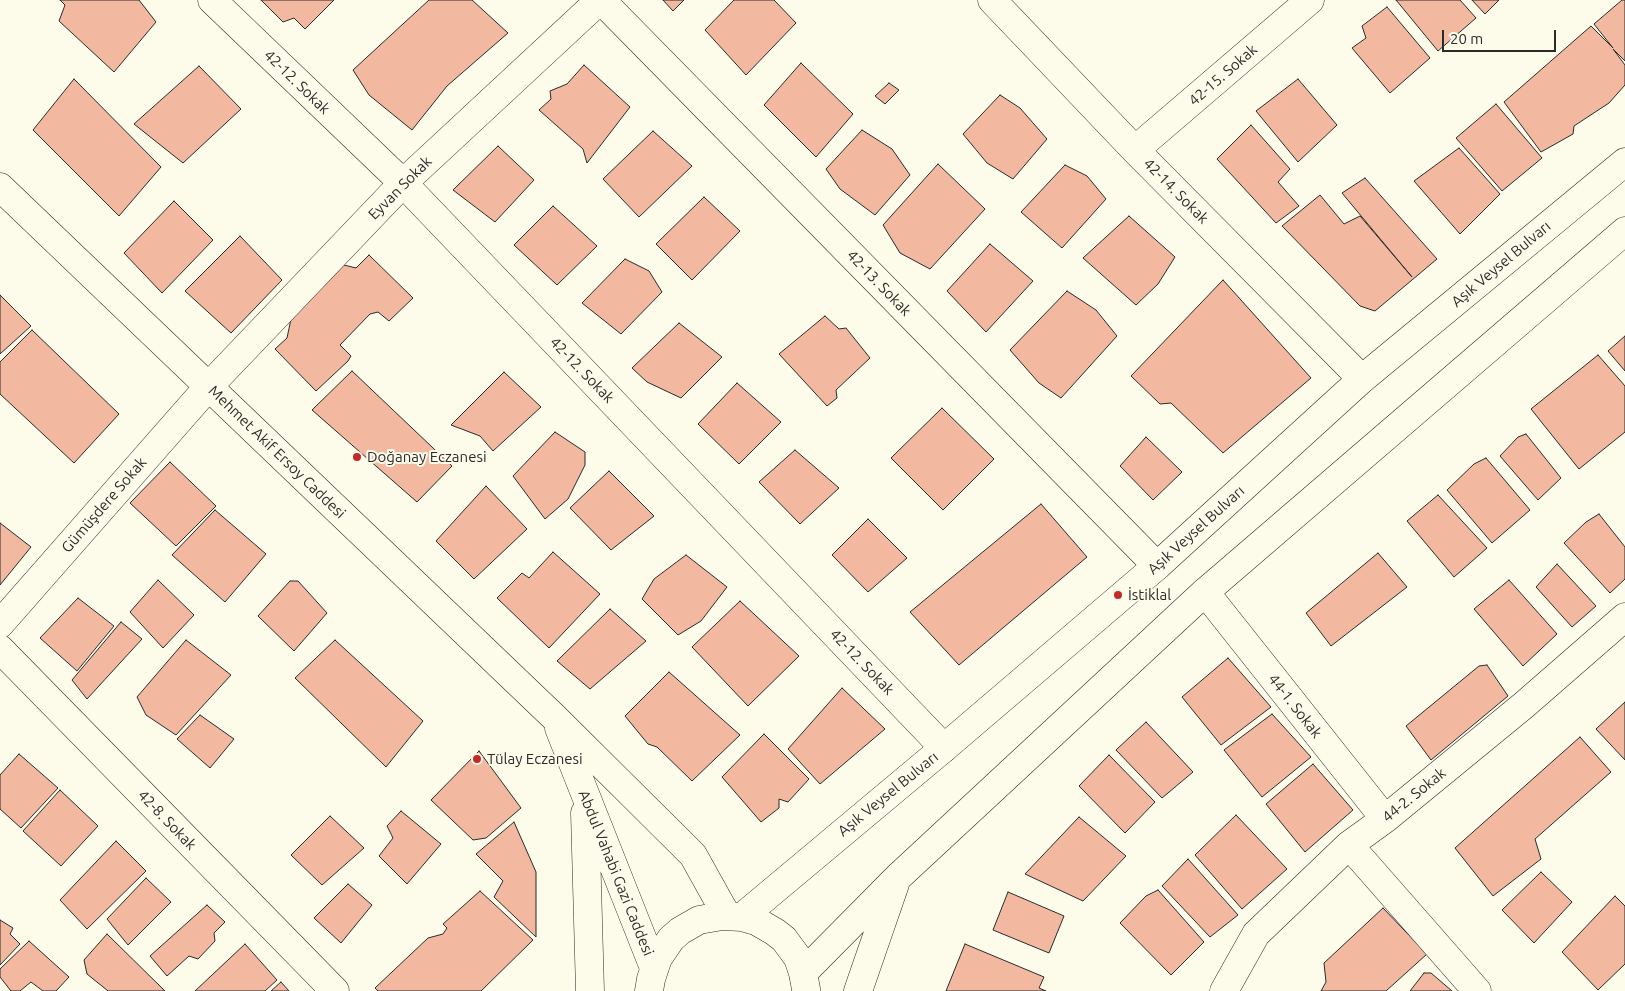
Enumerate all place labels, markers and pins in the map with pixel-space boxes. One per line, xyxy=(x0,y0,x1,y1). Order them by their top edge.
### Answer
place label: Doğanay Eczanesi xyxy=(367,448,487,466)
marker: Doğanay Eczanesi xyxy=(351,451,363,463)
place label: İstiklal xyxy=(1128,586,1171,604)
marker: İstiklal xyxy=(1112,589,1124,601)
place label: Tülay Eczanesi xyxy=(487,750,583,768)
marker: Tülay Eczanesi xyxy=(471,753,483,765)

